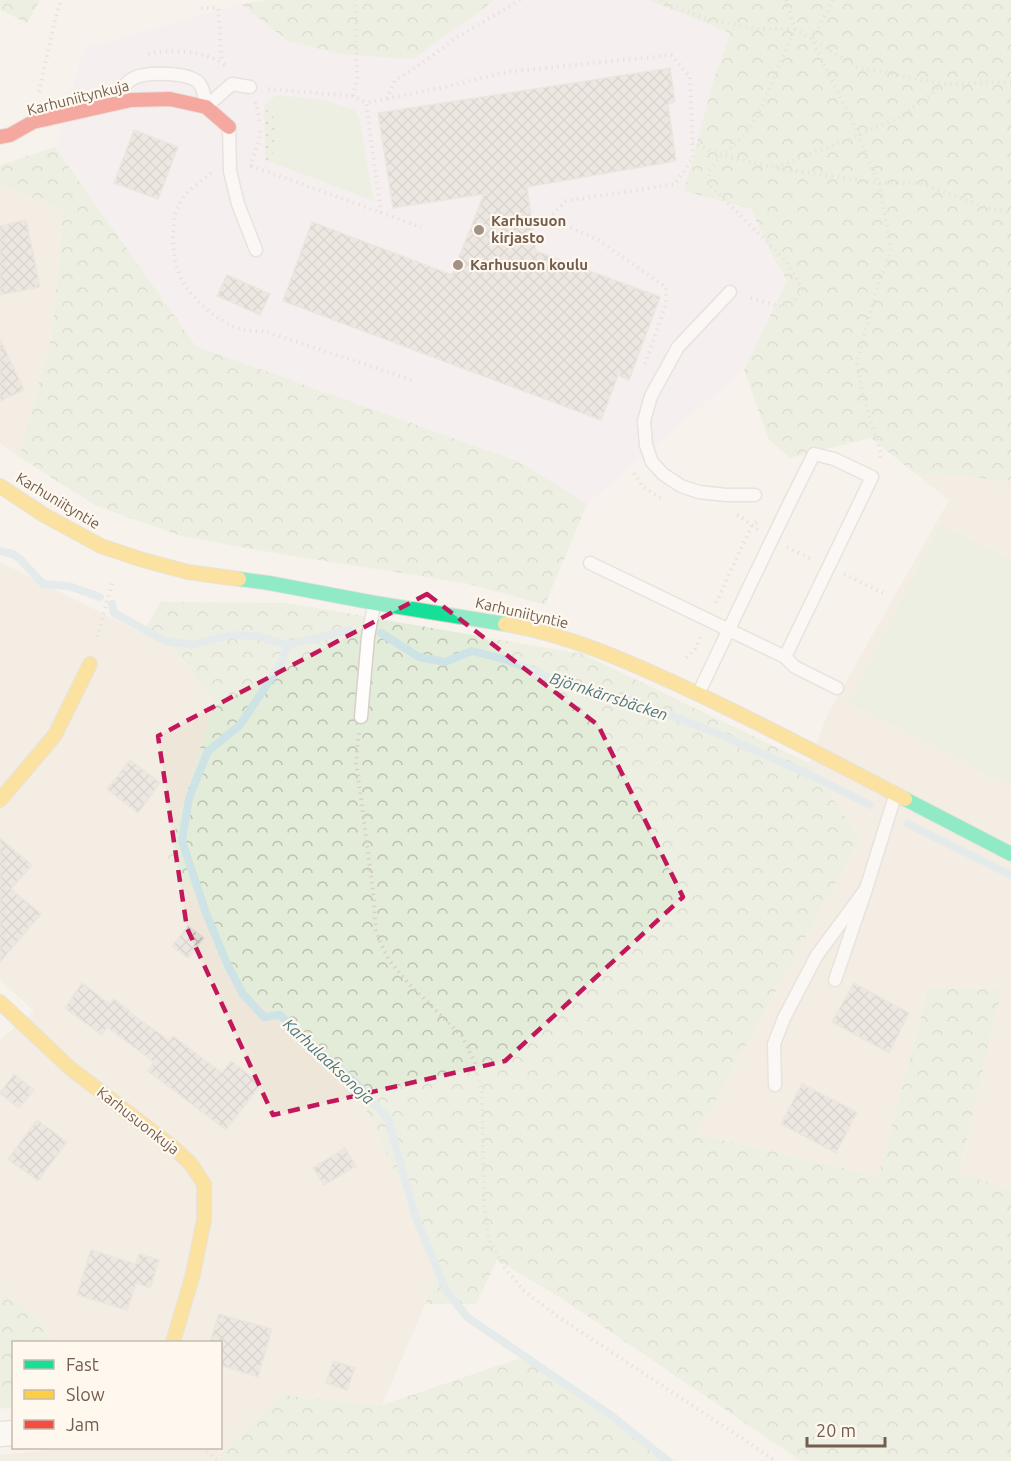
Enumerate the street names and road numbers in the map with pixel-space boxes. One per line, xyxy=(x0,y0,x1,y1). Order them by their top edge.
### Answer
street label: Karhuniitynkuja xyxy=(25,77,131,118)
street label: Karhuniityntie xyxy=(13,469,103,532)
street label: Karhuniityntie xyxy=(474,594,570,631)
street label: Karhusuonkuja xyxy=(94,1083,183,1158)

